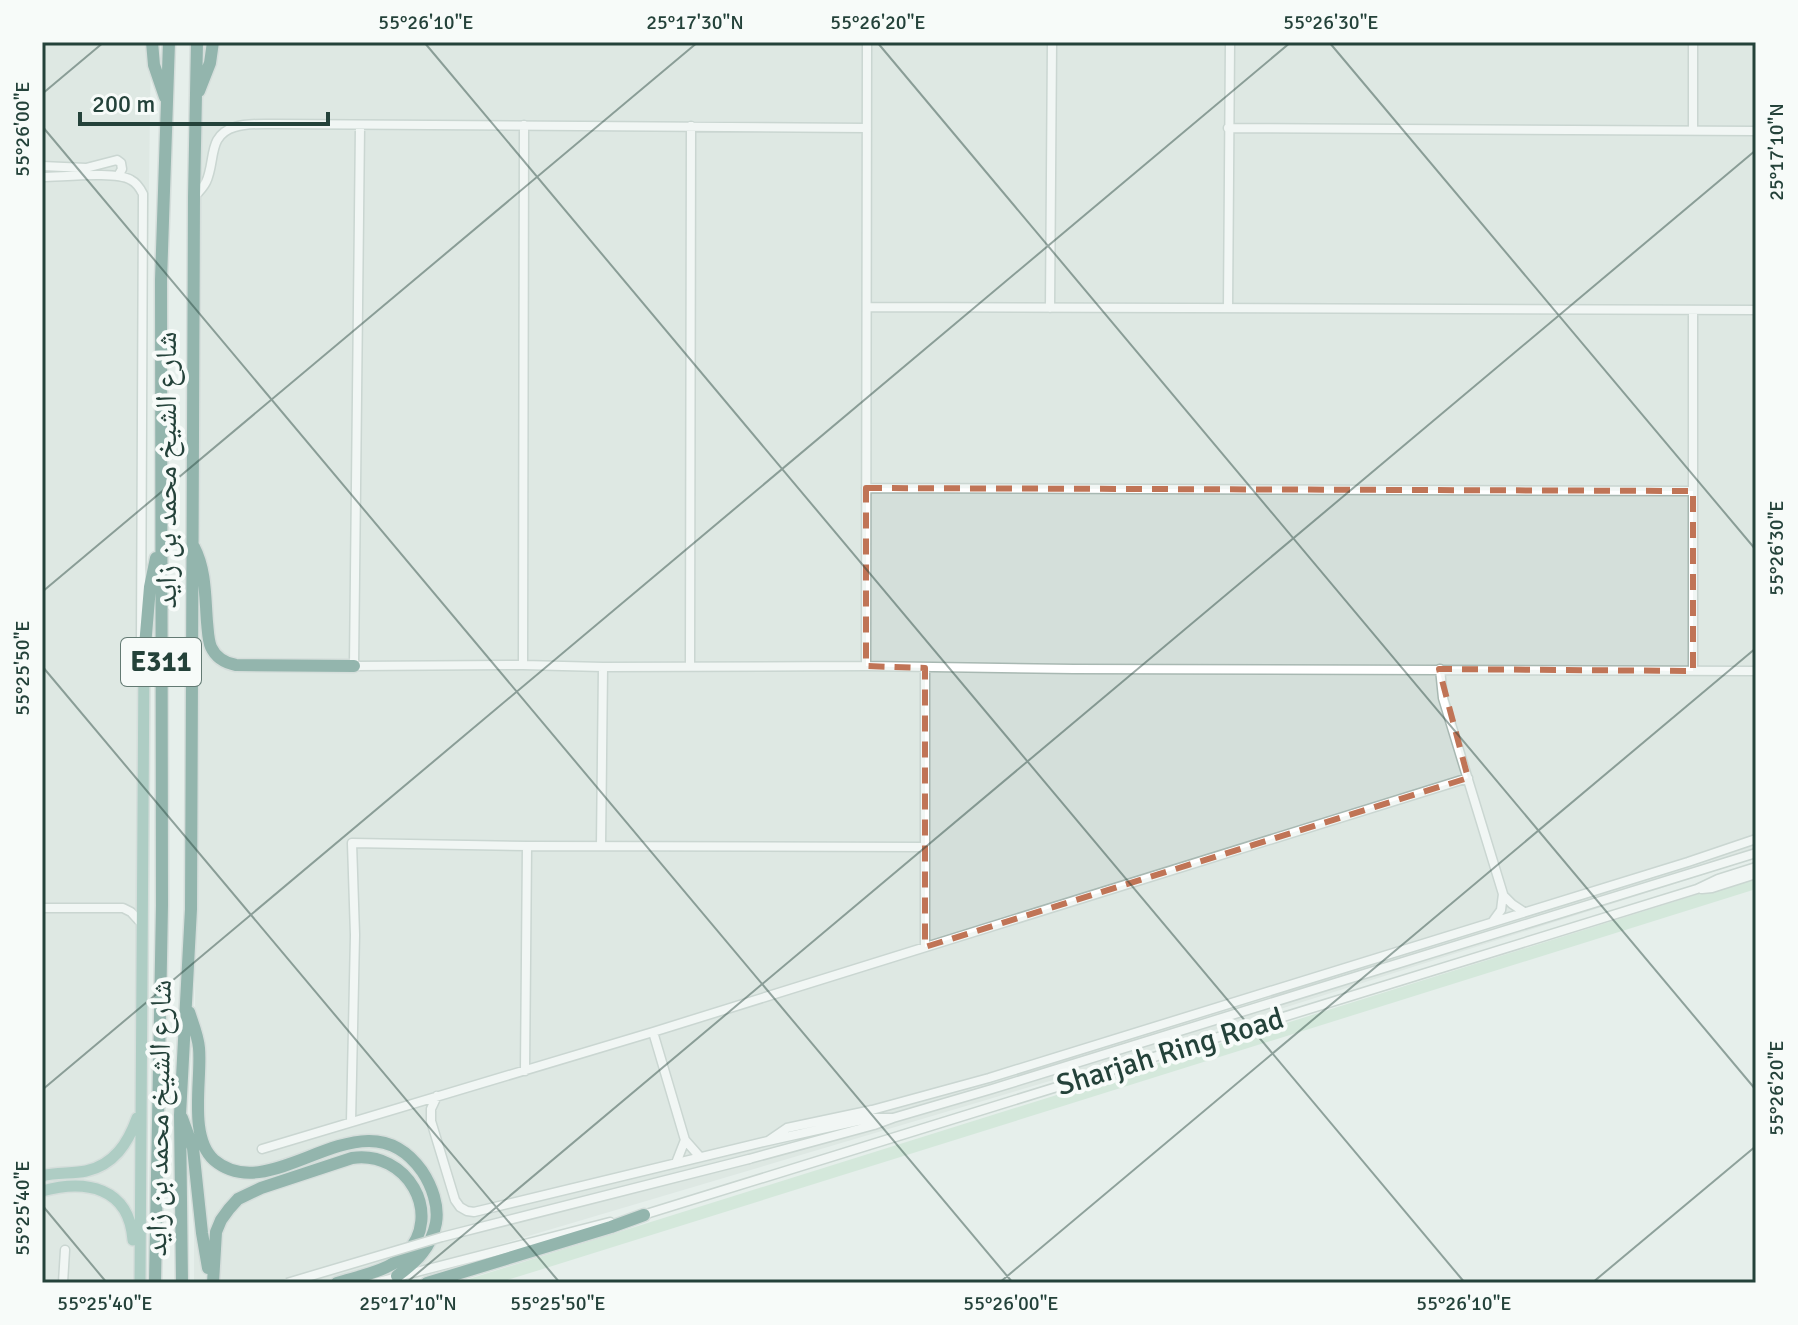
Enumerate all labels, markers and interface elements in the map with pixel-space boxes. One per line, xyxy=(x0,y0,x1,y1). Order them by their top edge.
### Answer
text: 55°26'10"E xyxy=(378,10,474,35)
text: 25°17'30"N xyxy=(646,10,744,35)
text: 55°26'20"E xyxy=(830,10,926,35)
text: 55°26'30"E xyxy=(1283,10,1379,35)
scale bar xyxy=(80,76,328,126)
text: 55°26'00"E xyxy=(10,81,35,177)
text: 200 m xyxy=(92,89,155,119)
text: 25°17'10"N xyxy=(1764,103,1789,201)
street label: شارع الشيخ محمد بن زايد xyxy=(148,332,185,608)
text: 55°26'30"E xyxy=(1764,500,1789,596)
text: 55°25'50"E xyxy=(10,620,35,716)
road number: E311 xyxy=(121,638,201,686)
street label: شارع الشيخ محمد بن زايد xyxy=(138,979,180,1257)
street label: Sharjah Ring Road xyxy=(1052,1000,1288,1104)
text: 55°26'20"E xyxy=(1764,1040,1789,1136)
text: 55°25'40"E xyxy=(10,1160,35,1256)
text: 55°25'40"E xyxy=(57,1291,153,1316)
text: 25°17'10"N xyxy=(359,1291,457,1316)
text: 55°25'50"E xyxy=(510,1291,606,1316)
text: 55°26'00"E xyxy=(963,1291,1059,1316)
text: 55°26'10"E xyxy=(1416,1291,1512,1316)

